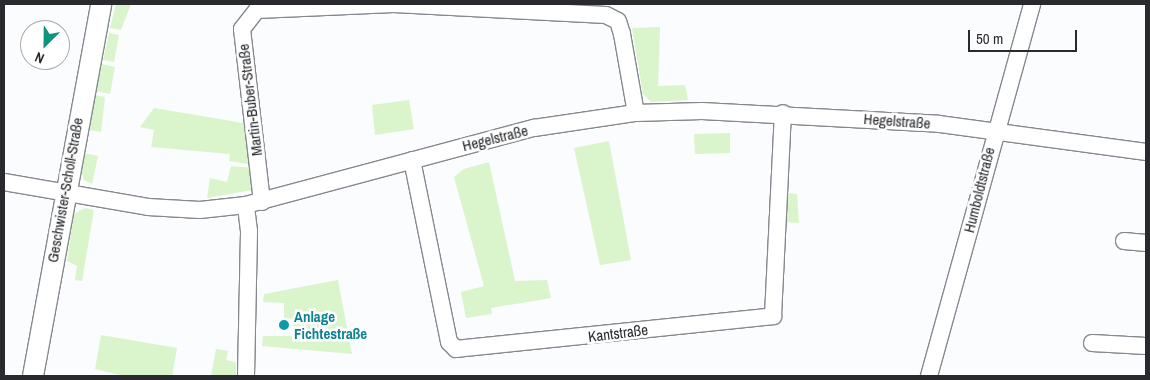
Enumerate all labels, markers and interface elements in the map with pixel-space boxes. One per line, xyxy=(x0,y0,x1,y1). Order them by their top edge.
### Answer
north arrow xyxy=(20,20,70,70)
scale bar xyxy=(970,20,1079,52)
text: 50 m xyxy=(976,28,1003,49)
street label: Martin-Buber-Straße xyxy=(234,43,266,157)
text: N xyxy=(32,48,47,68)
street label: Hegelstraße xyxy=(863,110,931,132)
street label: Geschwister-Scholl-Straße xyxy=(43,116,87,264)
street label: Hegelstraße xyxy=(460,121,530,155)
street label: Humboldtstraße xyxy=(960,145,998,235)
place label: Anlage Fichtestraße xyxy=(294,307,367,342)
marker: Anlage Fichtestraße xyxy=(278,319,290,331)
street label: Kantstraße xyxy=(587,320,649,346)

